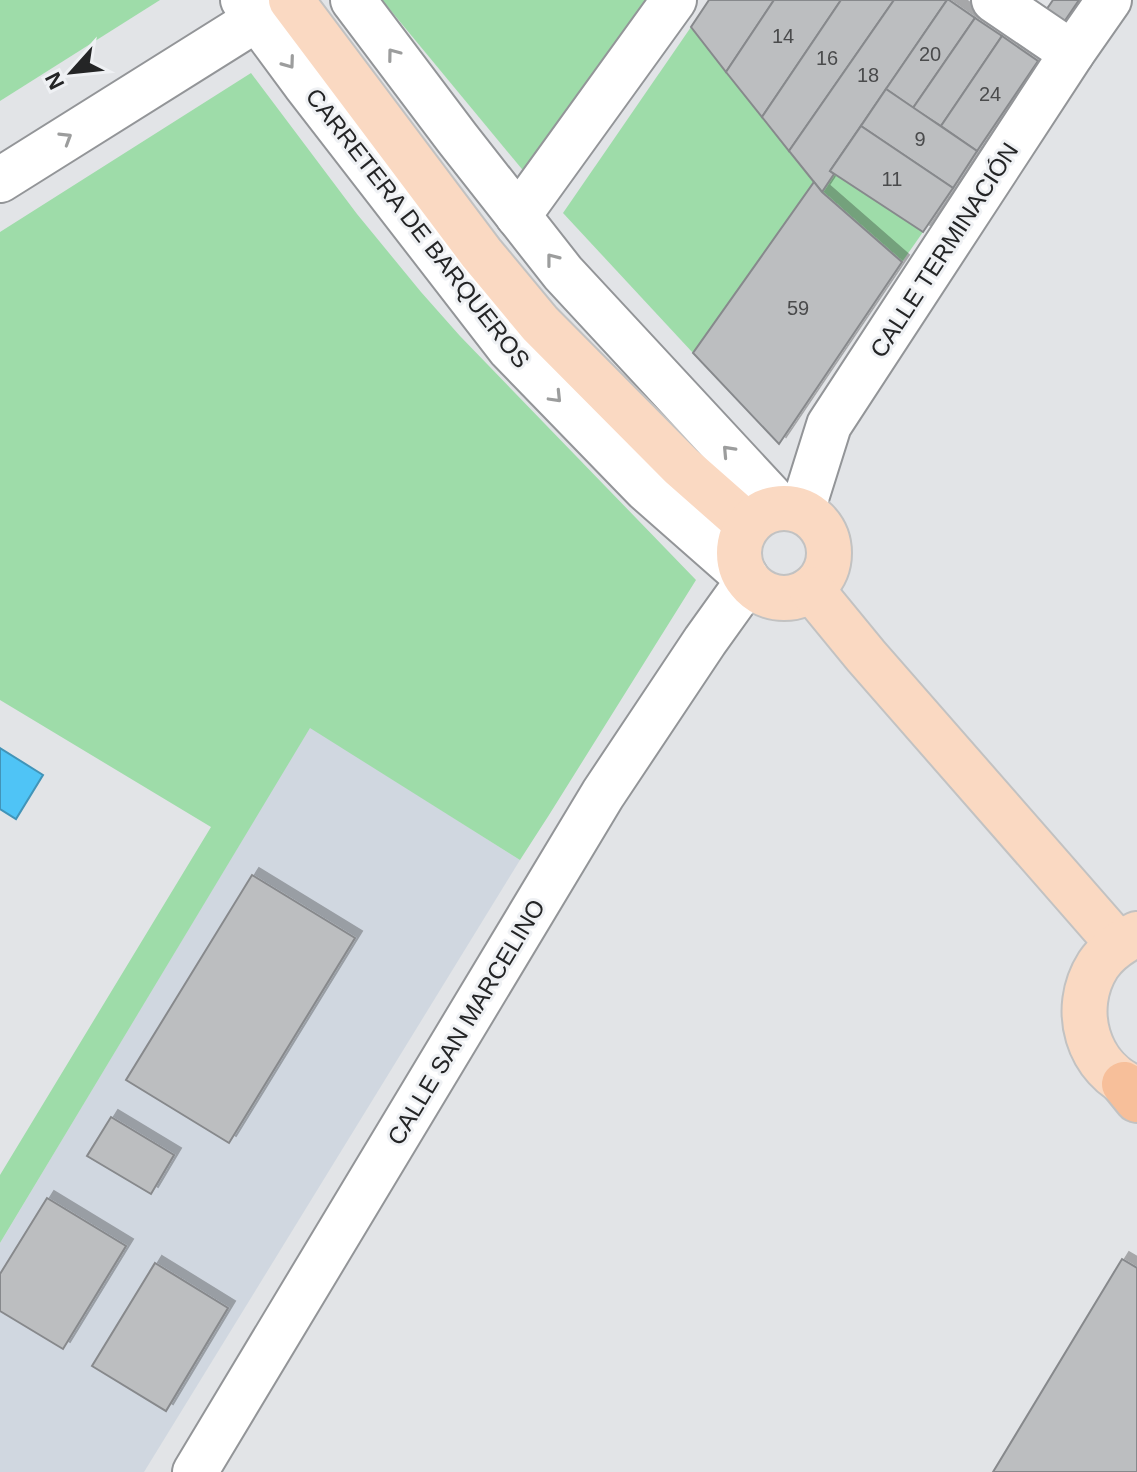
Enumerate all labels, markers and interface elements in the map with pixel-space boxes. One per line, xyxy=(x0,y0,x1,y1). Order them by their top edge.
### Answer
house number: 14 xyxy=(772,25,794,47)
north arrow xyxy=(32,32,112,112)
house number: 20 xyxy=(919,43,941,65)
house number: 16 xyxy=(816,47,838,69)
one-way arrow xyxy=(389,48,403,62)
one-way arrow xyxy=(279,54,294,69)
house number: 18 xyxy=(857,64,879,86)
text: N xyxy=(40,68,69,94)
street label: CARRETERA DE BARQUEROS xyxy=(301,83,535,373)
house number: 24 xyxy=(979,83,1001,105)
house number: 9 xyxy=(914,128,926,150)
one-way arrow xyxy=(57,133,72,148)
street label: CALLE TERMINACIÓN xyxy=(865,138,1023,362)
house number: 11 xyxy=(882,168,902,190)
one-way arrow xyxy=(548,253,562,268)
house number: 59 xyxy=(787,297,809,319)
one-way arrow xyxy=(547,388,561,402)
one-way arrow xyxy=(724,445,738,460)
street label: CALLE SAN MARCELINO xyxy=(382,894,550,1150)

